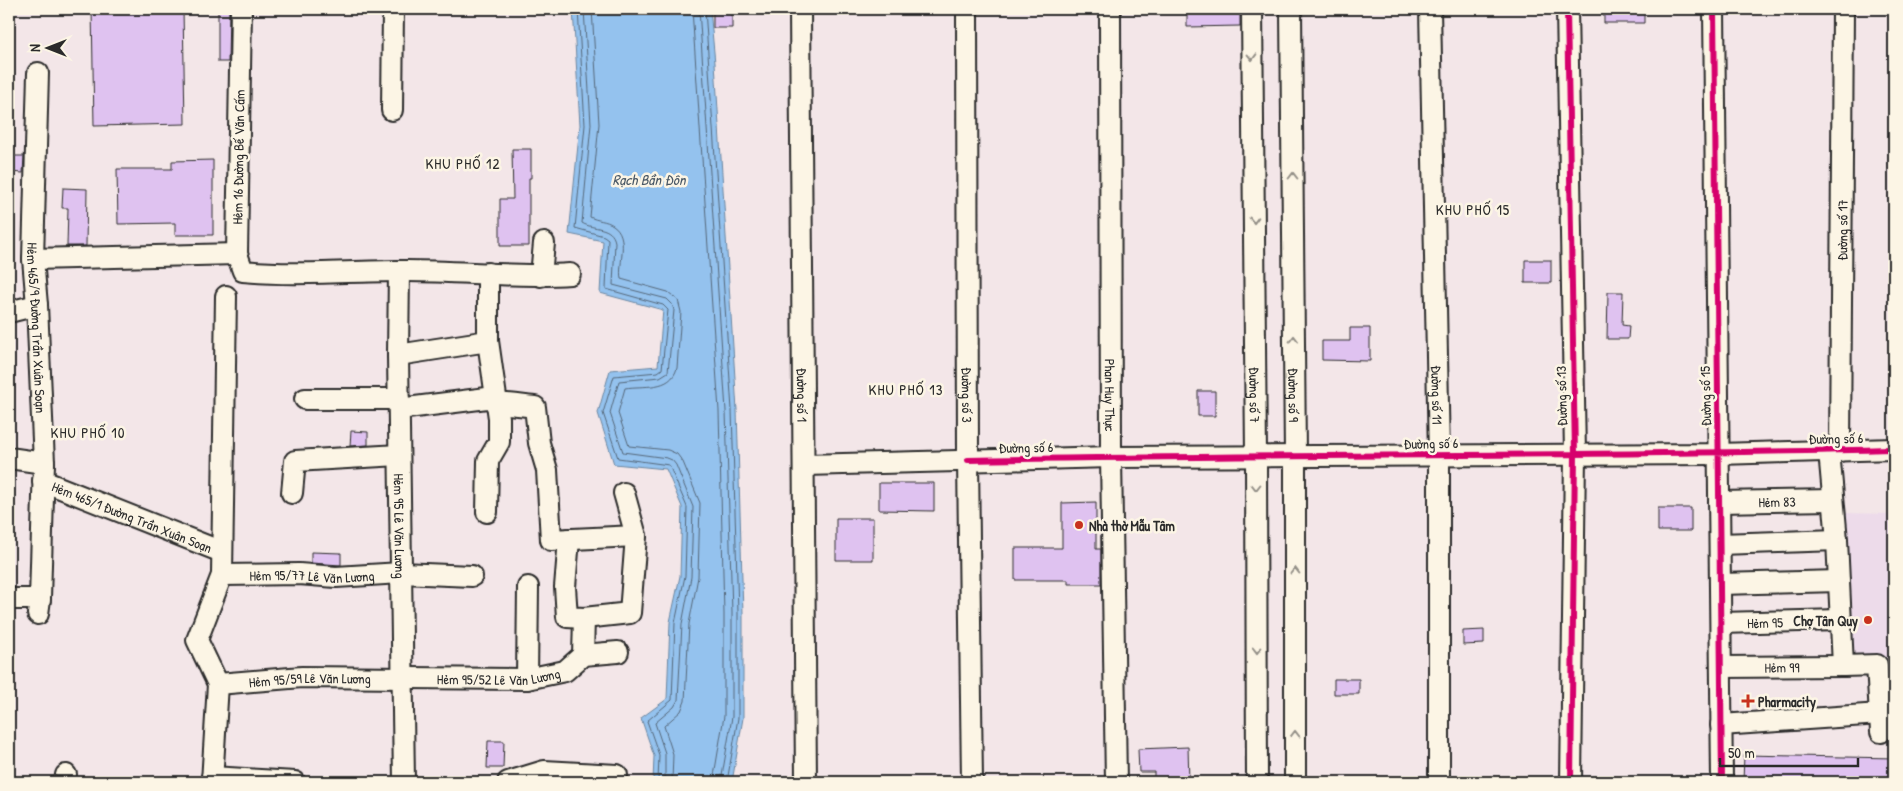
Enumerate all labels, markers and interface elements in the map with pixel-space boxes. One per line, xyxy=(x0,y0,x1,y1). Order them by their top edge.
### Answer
north arrow xyxy=(22,22,72,72)
text: N xyxy=(25,44,44,52)
one-way arrow xyxy=(1247,54,1257,62)
street label: Hẻm 16 Đường Bế Văn Cấm xyxy=(227,89,250,225)
district label: KHU PHỐ 12 xyxy=(425,153,501,174)
water label: Rạch Bần Đôn xyxy=(612,169,687,190)
one-way arrow xyxy=(1288,172,1298,180)
district label: KHU PHỐ 15 xyxy=(1436,199,1510,220)
street label: Đường số 17 xyxy=(1832,199,1852,261)
one-way arrow xyxy=(1249,216,1259,224)
street label: Hẻm 465/9 Đường Trần Xuân Soạn xyxy=(23,242,51,413)
one-way arrow xyxy=(1289,334,1299,342)
street label: Phan Huy Thực xyxy=(1100,359,1120,432)
street label: Đường số 11 xyxy=(1427,365,1448,425)
street label: Đường số 13 xyxy=(1551,366,1572,426)
street label: Đường số 15 xyxy=(1695,366,1716,426)
street label: Đường số 3 xyxy=(957,367,977,423)
street label: Đường số 7 xyxy=(1245,367,1265,423)
street label: Đường số 1 xyxy=(792,368,813,422)
street label: Đường số 9 xyxy=(1284,368,1304,422)
district label: KHU PHỐ 13 xyxy=(869,379,943,400)
district label: KHU PHỐ 10 xyxy=(51,422,125,443)
street label: Đường số 6 xyxy=(1809,428,1864,449)
street label: Đường số 6 xyxy=(1404,433,1459,454)
street label: Đường số 6 xyxy=(999,437,1054,458)
street label: Hẻm 95 Lê Văn Lương xyxy=(390,473,411,579)
street label: Hẻm 465/1 Đường Trần Xuân Soạn xyxy=(49,476,215,557)
one-way arrow xyxy=(1251,484,1261,492)
street label: Hẻm 83 xyxy=(1758,491,1796,511)
place label: Nhà thờ Mẫu Tâm xyxy=(1089,516,1175,535)
marker: Nhà thờ Mẫu Tâm xyxy=(1073,519,1085,531)
street label: Hẻm 95/77 Lê Văn Lương xyxy=(249,564,375,586)
one-way arrow xyxy=(1290,567,1300,574)
place label: Chợ Tân Quy xyxy=(1793,611,1858,632)
street label: Hẻm 95 xyxy=(1747,612,1783,632)
marker: Chợ Tân Quy xyxy=(1862,614,1874,626)
one-way arrow xyxy=(1252,646,1262,654)
street label: Hẻm 99 xyxy=(1764,657,1800,676)
street label: Hẻm 95/52 Lê Văn Lương xyxy=(437,663,562,689)
street label: Hẻm 95/59 Lê Văn Lương xyxy=(248,667,371,691)
place label: Pharmacity xyxy=(1758,692,1816,713)
marker: Pharmacity xyxy=(1742,695,1754,707)
one-way arrow xyxy=(1290,729,1300,737)
scale bar xyxy=(1720,736,1858,768)
text: 50 m xyxy=(1728,742,1755,763)

